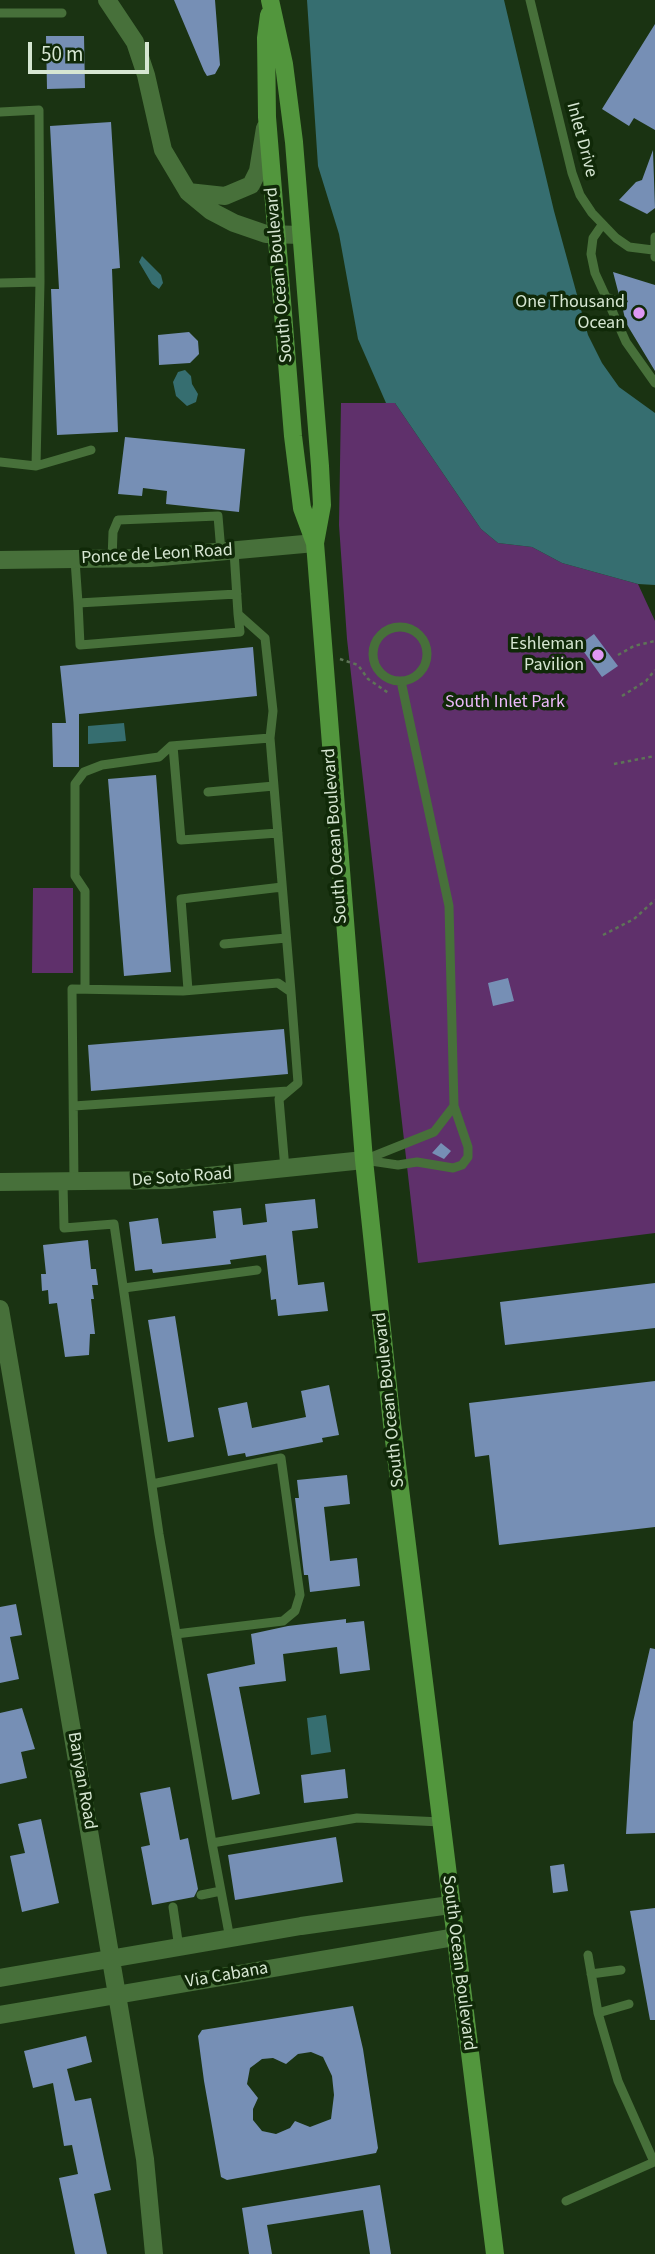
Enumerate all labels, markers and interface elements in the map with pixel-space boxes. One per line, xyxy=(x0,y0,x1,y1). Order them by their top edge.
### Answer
scale bar xyxy=(32,28,152,72)
text: 50 m xyxy=(41,39,83,69)
street label: Inlet Drive xyxy=(561,100,601,180)
street label: South Ocean Boulevard xyxy=(262,186,298,364)
place label: One Thousand Ocean xyxy=(515,292,625,334)
marker: One Thousand Ocean xyxy=(631,305,647,321)
street label: Ponce de Leon Road xyxy=(81,540,233,570)
place label: Eshleman Pavilion xyxy=(510,634,584,676)
marker: Eshleman Pavilion xyxy=(590,647,606,663)
park label: South Inlet Park xyxy=(445,692,565,714)
street label: South Ocean Boulevard xyxy=(319,747,353,925)
street label: De Soto Road xyxy=(131,1164,233,1192)
street label: South Ocean Boulevard xyxy=(370,1311,410,1489)
street label: Banyan Road xyxy=(62,1731,100,1831)
street label: South Ocean Boulevard xyxy=(437,1874,479,2052)
street label: Via Cabana xyxy=(184,1958,270,1994)

